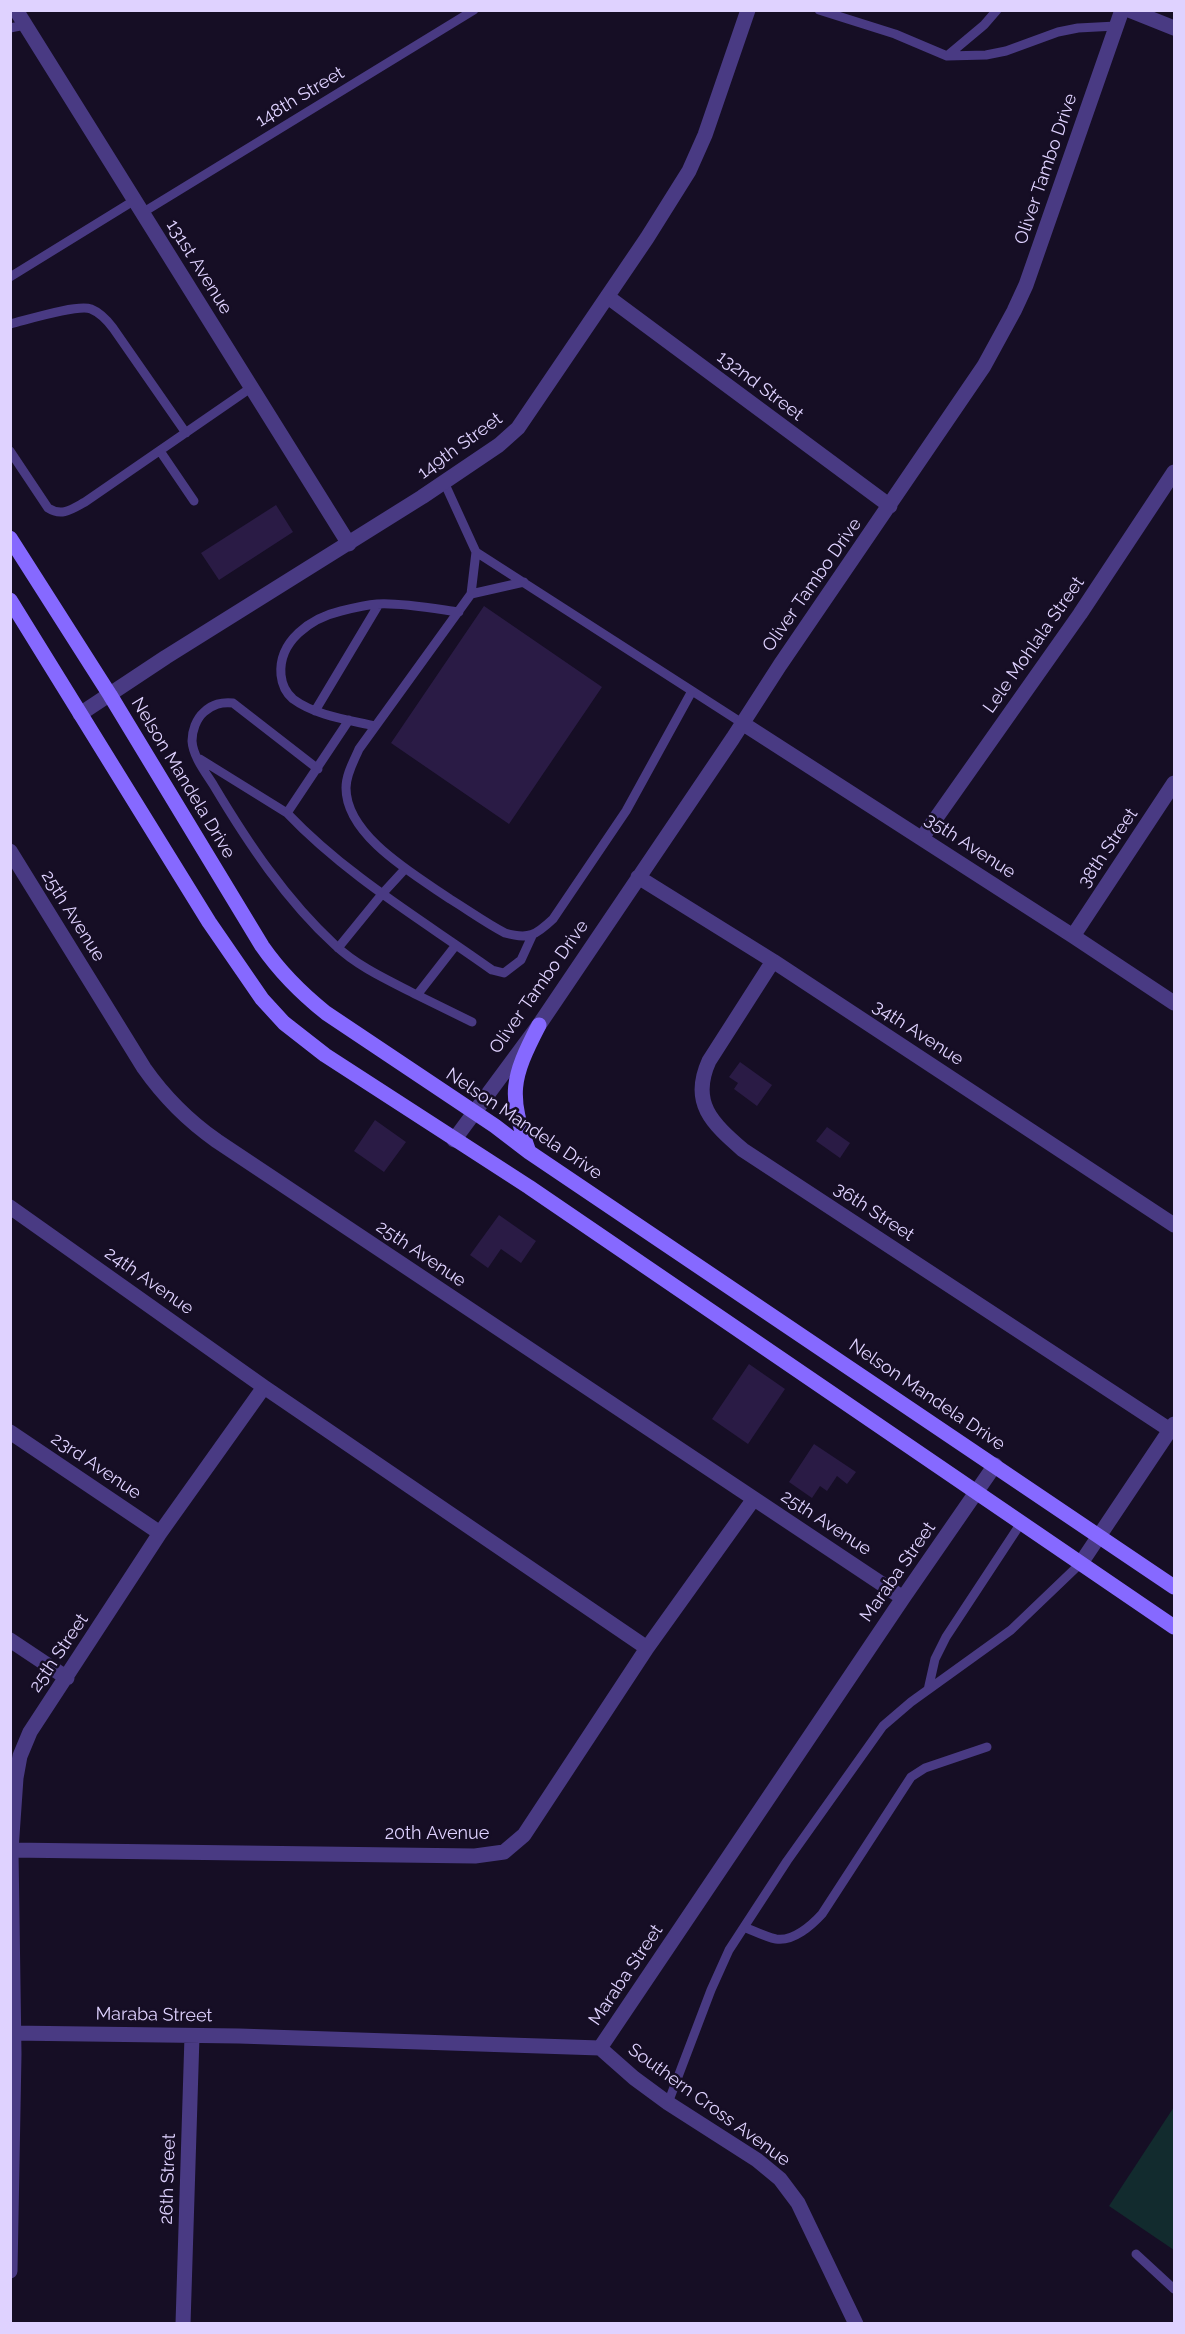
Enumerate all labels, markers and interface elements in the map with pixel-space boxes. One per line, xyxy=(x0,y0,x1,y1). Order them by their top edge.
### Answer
street label: 148th Street xyxy=(252,62,348,132)
street label: Oliver Tambo Drive xyxy=(1010,91,1082,247)
street label: 131st Avenue xyxy=(161,216,237,318)
street label: 132nd Street xyxy=(712,346,808,426)
street label: 149th Street xyxy=(414,408,506,484)
street label: Oliver Tambo Drive xyxy=(758,514,866,656)
street label: Lele Mohlala Street xyxy=(979,573,1089,717)
street label: Nelson Mandela Drive xyxy=(126,694,240,862)
street label: 38th Street xyxy=(1074,804,1142,892)
street label: 35th Avenue xyxy=(921,809,1019,883)
street label: 25th Avenue xyxy=(36,866,110,966)
street label: Oliver Tambo Drive xyxy=(485,916,593,1058)
street label: 34th Avenue xyxy=(869,996,967,1070)
street label: Nelson Mandela Drive xyxy=(442,1064,606,1184)
street label: 36th Street xyxy=(830,1178,918,1246)
street label: 25th Avenue xyxy=(372,1216,470,1292)
street label: 24th Avenue xyxy=(100,1242,198,1320)
street label: Nelson Mandela Drive xyxy=(845,1335,1009,1455)
street label: 23rd Avenue xyxy=(47,1428,145,1504)
street label: 25th Avenue xyxy=(777,1486,875,1560)
street label: Maraba Street xyxy=(856,1518,940,1626)
street label: 25th Street xyxy=(25,1610,93,1696)
street label: 20th Avenue xyxy=(385,1823,489,1845)
street label: Maraba Street xyxy=(584,1920,668,2030)
street label: Maraba Street xyxy=(95,2003,213,2027)
street label: Southern Cross Avenue xyxy=(624,2039,794,2171)
street label: 26th Street xyxy=(156,2133,180,2225)

